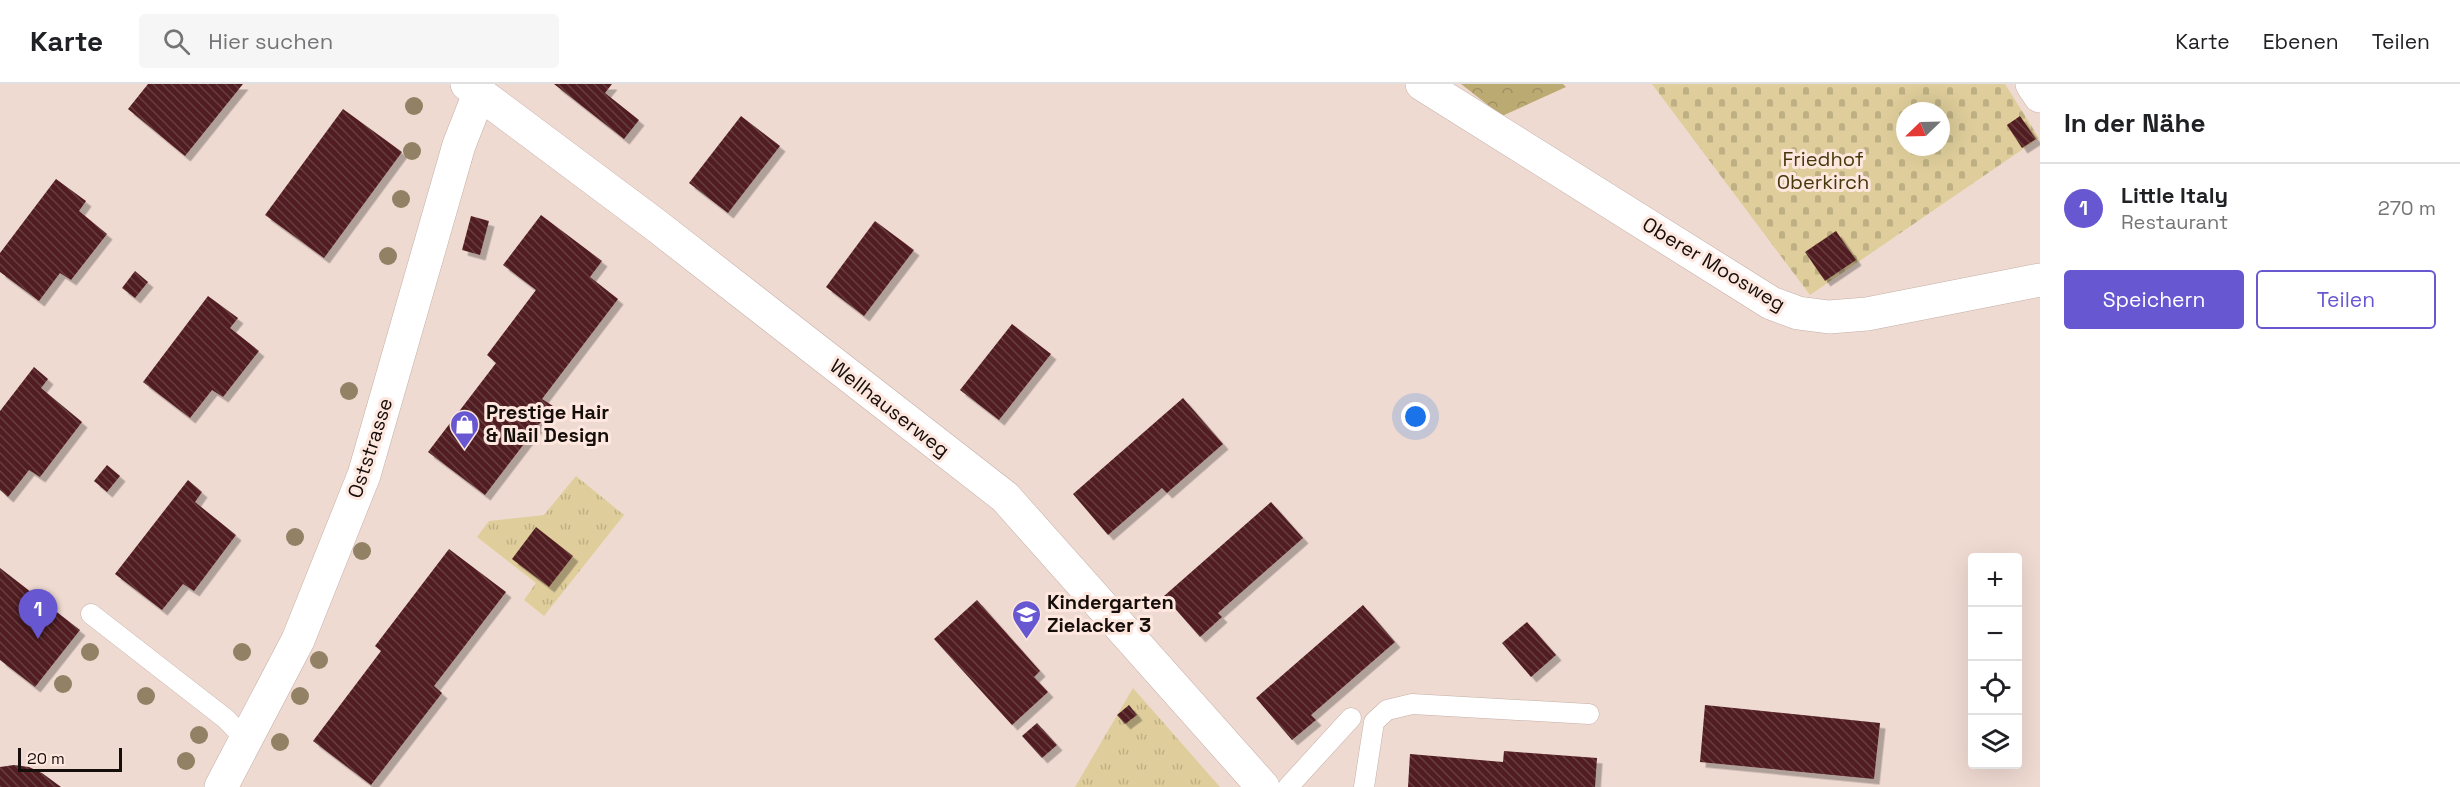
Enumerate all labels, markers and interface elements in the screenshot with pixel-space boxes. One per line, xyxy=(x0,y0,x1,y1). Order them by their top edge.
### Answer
search box xyxy=(139,14,559,68)
text: Karte xyxy=(30,23,103,59)
icon: search xyxy=(160,25,193,58)
text: Hier suchen xyxy=(208,27,333,55)
text: Karte xyxy=(2175,28,2230,55)
text: Ebenen xyxy=(2263,28,2339,55)
text: Teilen xyxy=(2372,28,2430,55)
north arrow xyxy=(1896,102,1950,156)
text: In der Nähe xyxy=(2064,106,2205,140)
park label: Friedhof Oberkirch xyxy=(1777,146,1869,195)
text: Little Italy xyxy=(2121,181,2228,209)
text: 1 xyxy=(2079,195,2088,221)
text: 270 m xyxy=(2378,195,2436,221)
text: Restaurant xyxy=(2121,209,2228,235)
street label: Oberer Moosweg xyxy=(1638,211,1790,317)
button: Speichern xyxy=(2064,270,2244,329)
button: Teilen xyxy=(2256,270,2436,329)
street label: Wellhauserweg xyxy=(825,353,955,463)
street label: Oststrasse xyxy=(342,395,398,501)
place label: Prestige Hair & Nail Design xyxy=(486,399,609,448)
your location xyxy=(1401,402,1430,431)
shop icon: Prestige Hair & Nail Design xyxy=(449,408,481,450)
map controls xyxy=(1968,553,2022,769)
button: + xyxy=(1968,553,2022,607)
place label: Kindergarten Zielacker 3 xyxy=(1047,589,1174,638)
pin: 1 xyxy=(18,590,57,639)
school or university icon: Kindergarten Zielacker 3 xyxy=(1010,598,1042,640)
button: − xyxy=(1968,607,2022,661)
button: locate xyxy=(1968,661,2022,715)
button: layers xyxy=(1968,715,2022,769)
scale bar xyxy=(18,745,122,772)
text: 20 m xyxy=(27,748,65,769)

